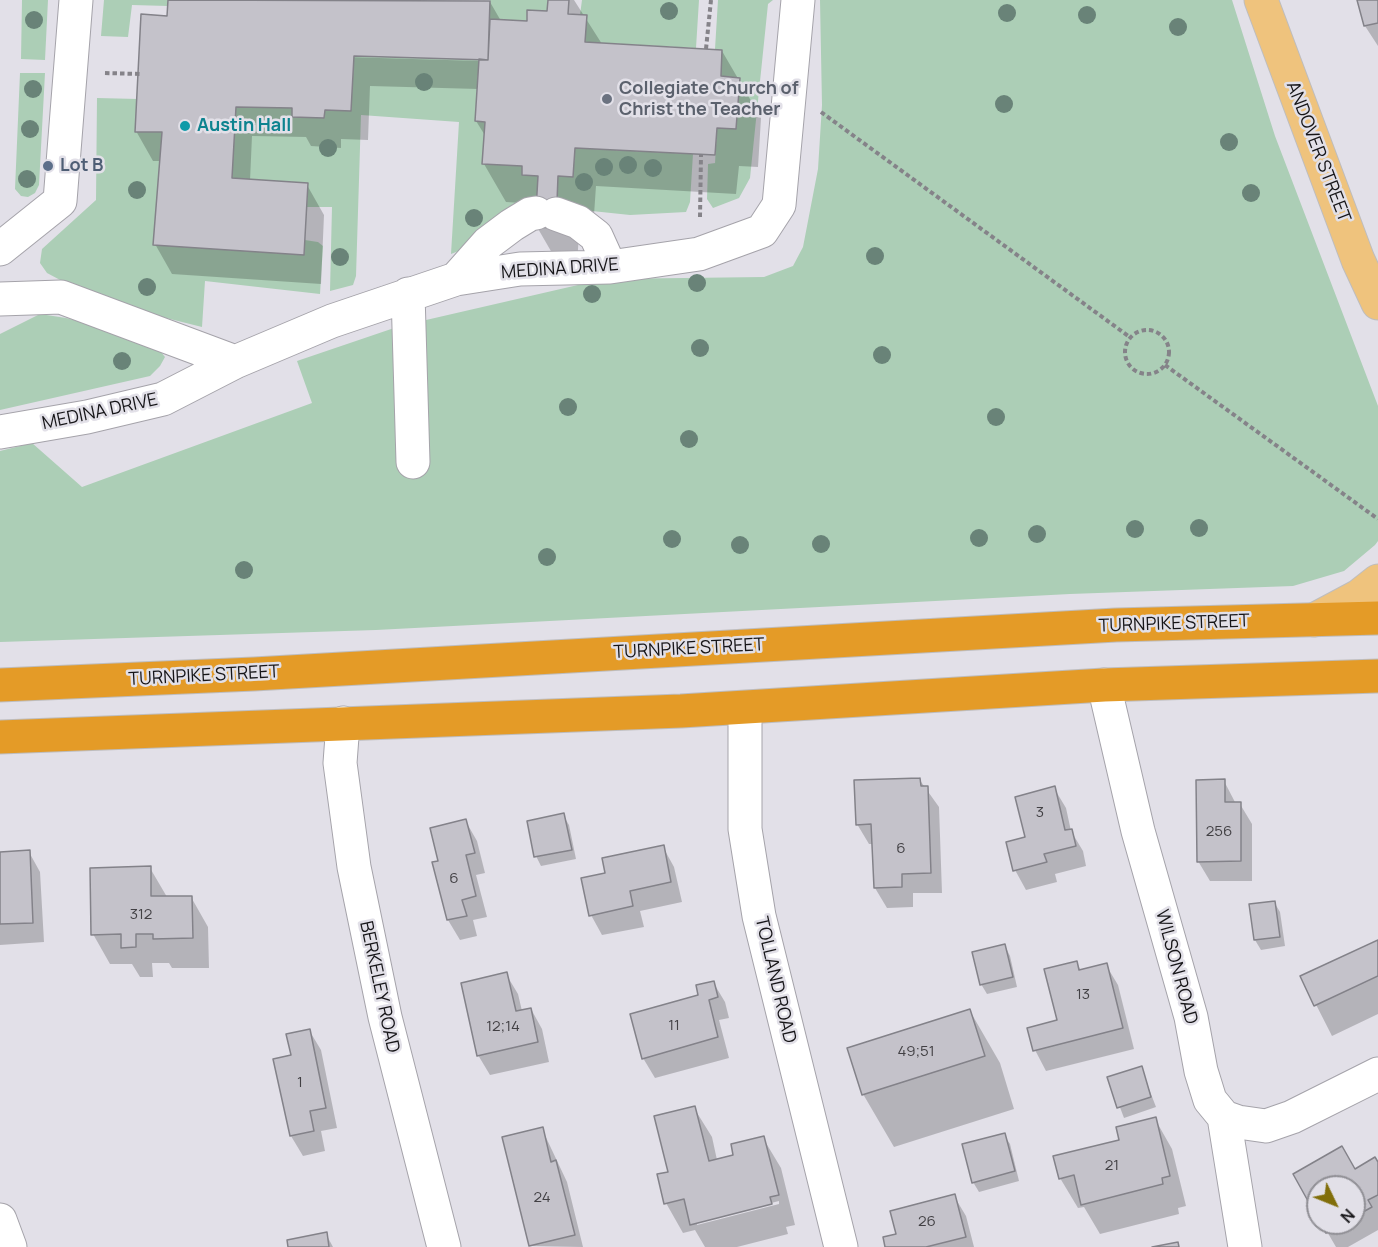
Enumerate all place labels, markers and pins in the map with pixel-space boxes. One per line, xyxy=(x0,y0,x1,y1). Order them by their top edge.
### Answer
place label: Collegiate Church of Christ the Teacher xyxy=(619,78,799,121)
marker: Collegiate Church of Christ the Teacher xyxy=(600,92,614,106)
place label: Austin Hall xyxy=(197,115,291,137)
marker: Austin Hall xyxy=(178,119,192,133)
place label: Lot B xyxy=(60,155,103,177)
marker: Lot B xyxy=(41,159,55,173)

